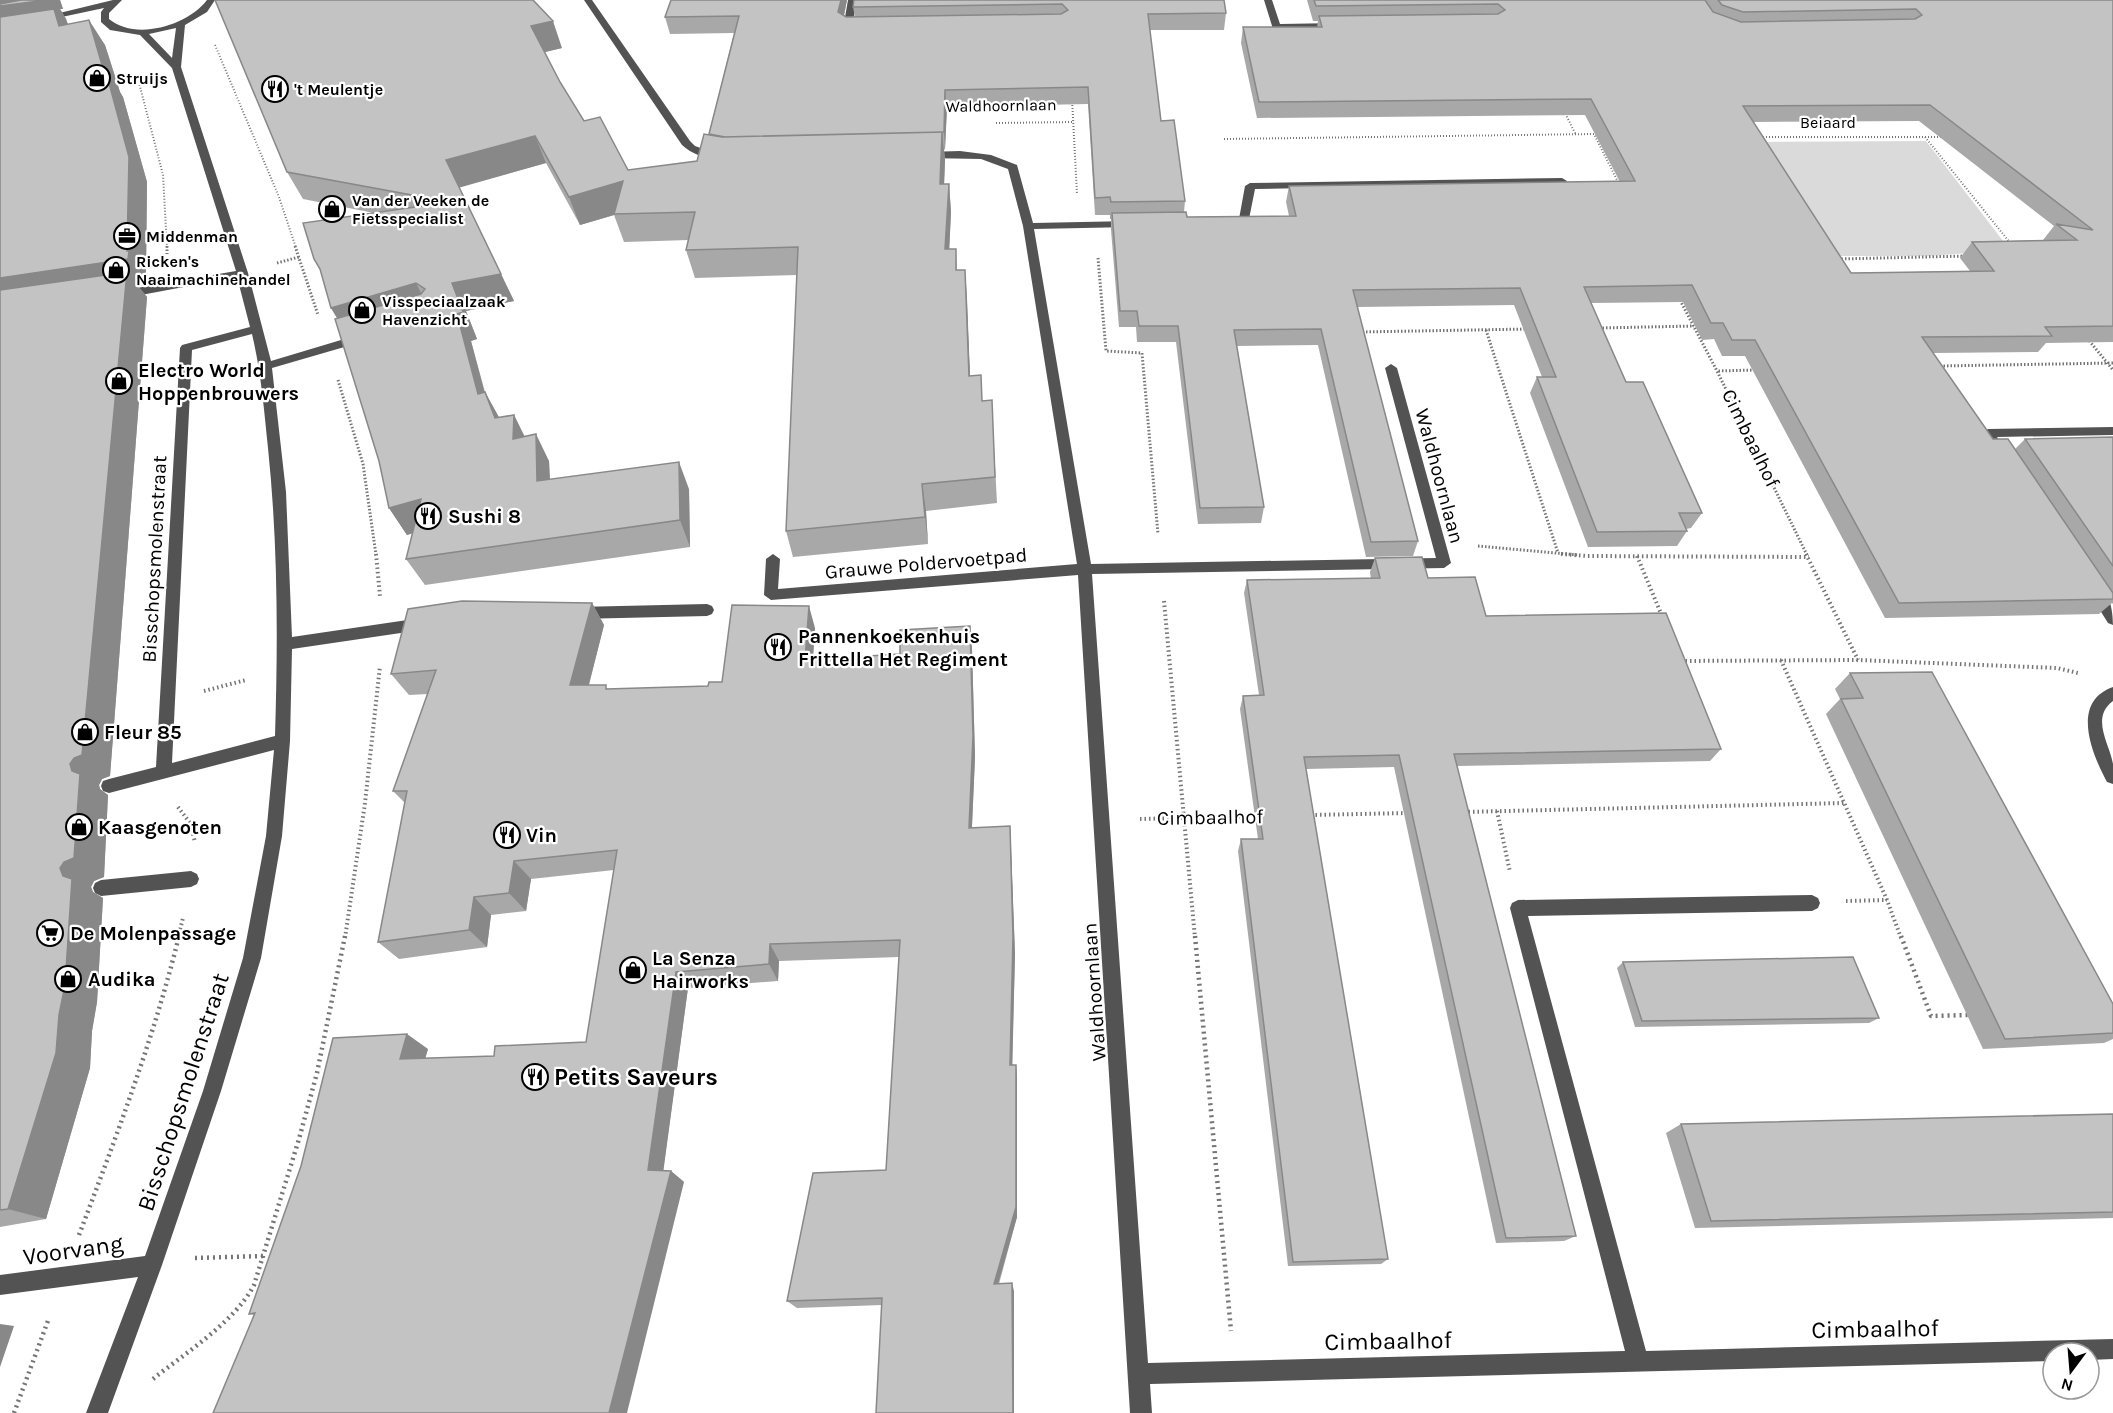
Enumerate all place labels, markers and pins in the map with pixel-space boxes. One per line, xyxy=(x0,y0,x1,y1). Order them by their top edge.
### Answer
shop icon: Struijs xyxy=(82,63,112,93)
place label: Struijs xyxy=(116,69,168,88)
restaurant icon: 't Meulentje xyxy=(260,74,290,104)
place label: 't Meulentje xyxy=(294,80,383,99)
place label: Van der Veeken de Fietsspecialist xyxy=(352,191,489,228)
shop icon: Van der Veeken de Fietsspecialist xyxy=(317,194,347,224)
office icon: Middenman xyxy=(112,221,142,251)
place label: Middenman xyxy=(146,227,238,246)
place label: Ricken's Naaimachinehandel xyxy=(136,252,291,289)
shop icon: Ricken's Naaimachinehandel xyxy=(101,255,131,285)
place label: Visspeciaalzaak Havenzicht xyxy=(382,292,506,329)
shop icon: Visspeciaalzaak Havenzicht xyxy=(347,295,377,325)
place label: Electro World Hoppenbrouwers xyxy=(138,359,299,405)
shop icon: Electro World Hoppenbrouwers xyxy=(104,366,134,396)
restaurant icon: Sushi 8 xyxy=(413,501,443,531)
place label: Sushi 8 xyxy=(448,505,521,528)
place label: Pannenkoekenhuis Frittella Het Regiment xyxy=(798,625,1008,671)
restaurant icon: Pannenkoekenhuis Frittella Het Regiment xyxy=(763,632,793,662)
shop icon: Fleur 85 xyxy=(70,717,100,747)
place label: Fleur 85 xyxy=(104,721,182,744)
shop icon: Kaasgenoten xyxy=(64,812,94,842)
place label: Kaasgenoten xyxy=(98,816,222,839)
restaurant icon: Vin xyxy=(492,820,522,850)
place label: Vin xyxy=(526,824,557,847)
supermarket icon: De Molenpassage xyxy=(35,918,65,948)
place label: De Molenpassage xyxy=(70,922,236,945)
place label: La Senza Hairworks xyxy=(652,947,749,993)
shop icon: La Senza Hairworks xyxy=(618,955,648,985)
shop icon: Audika xyxy=(53,964,83,994)
place label: Audika xyxy=(88,968,155,991)
restaurant icon: Petits Saveurs xyxy=(520,1062,550,1092)
place label: Petits Saveurs xyxy=(554,1063,718,1091)

